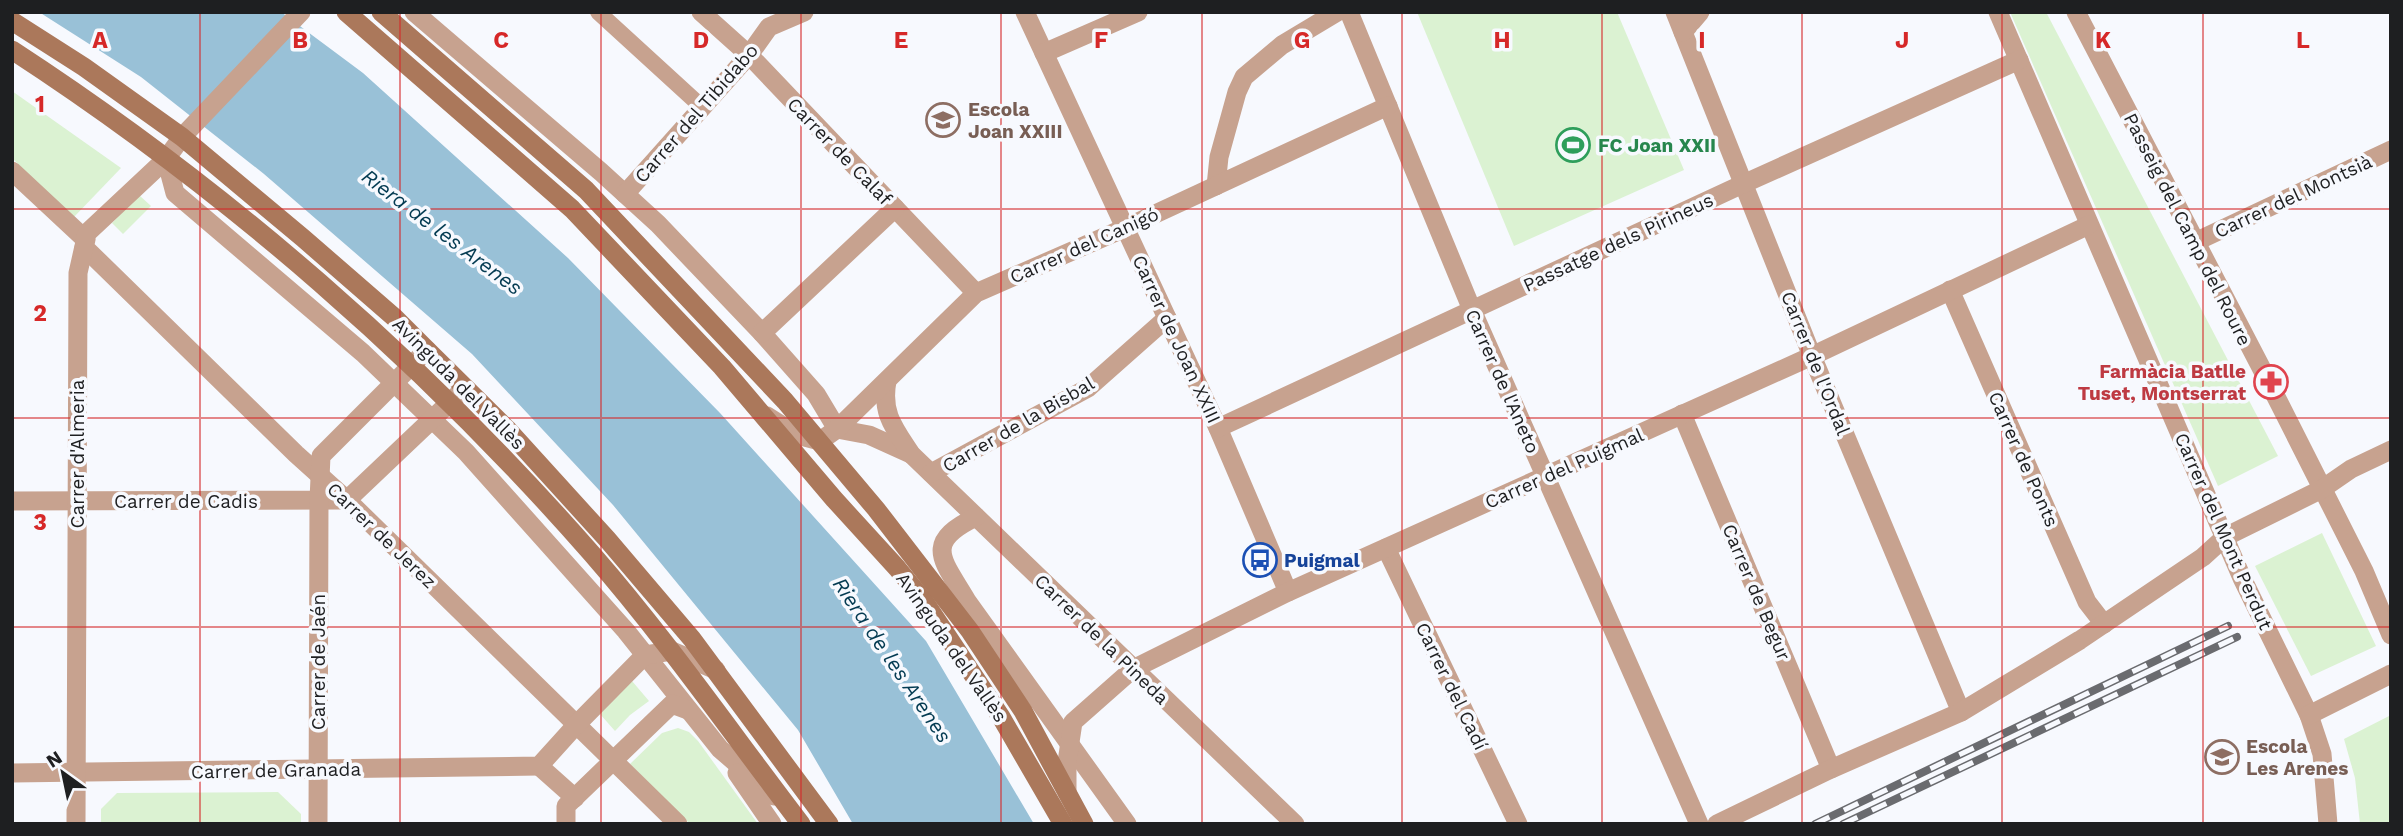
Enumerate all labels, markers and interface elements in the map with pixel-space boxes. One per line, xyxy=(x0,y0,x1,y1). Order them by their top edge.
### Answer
text: A xyxy=(92,27,108,54)
text: B xyxy=(292,27,308,54)
text: C xyxy=(493,27,509,54)
text: D xyxy=(693,27,709,54)
text: E xyxy=(894,27,908,54)
text: F xyxy=(1094,27,1108,54)
text: G xyxy=(1294,27,1310,54)
text: H xyxy=(1493,27,1511,54)
text: I xyxy=(1698,27,1706,54)
text: J xyxy=(1895,27,1909,54)
text: K xyxy=(2095,27,2111,54)
text: L xyxy=(2296,27,2310,54)
street label: Carrer del Tibidabo xyxy=(630,39,763,188)
text: 1 xyxy=(35,91,45,118)
street label: Carrer de Calaf xyxy=(782,93,897,210)
place label: Escola Joan XXIII xyxy=(968,98,1062,143)
school or university icon: Escola Joan XXIII xyxy=(924,101,962,139)
street label: Passeig del Camp del Roure xyxy=(2119,109,2256,349)
sports icon: FC Joan XXII xyxy=(1554,126,1592,164)
place label: FC Joan XXII xyxy=(1598,134,1716,157)
street label: Carrer del Montsià xyxy=(2211,150,2376,243)
water label: Riera de les Arenes xyxy=(357,163,528,300)
street label: Passatge dels Pirineus xyxy=(1519,188,1717,297)
street label: Carrer del Canigó xyxy=(1006,202,1162,289)
street label: Carrer de Joan XXIII xyxy=(1127,251,1226,427)
street label: Carrer de l'Ordal xyxy=(1776,288,1855,439)
text: 2 xyxy=(33,300,47,327)
street label: Carrer de l'Aneto xyxy=(1460,306,1545,457)
street label: Avinguda del Vallès xyxy=(388,312,530,454)
place label: Farmàcia Batlle Tuset, Montserrat xyxy=(2078,360,2247,405)
pharmacy icon: Farmàcia Batlle Tuset, Montserrat xyxy=(2252,363,2290,401)
street label: Carrer de la Bisbal xyxy=(938,371,1098,477)
street label: Carrer d'Almeria xyxy=(66,379,89,529)
street label: Carrer de Ponts xyxy=(1983,388,2064,530)
street label: Carrer del Puigmal xyxy=(1481,423,1647,514)
street label: Carrer del Mont Perdut xyxy=(2170,429,2277,633)
street label: Carrer de Jerez xyxy=(322,477,441,593)
street label: Carrer de Cadis xyxy=(114,490,258,513)
text: 3 xyxy=(33,509,47,536)
street label: Carrer de Begur xyxy=(1717,520,1796,664)
bus stop icon: Puigmal xyxy=(1241,541,1279,579)
place label: Puigmal xyxy=(1284,549,1361,572)
street label: Avinguda del Vallès xyxy=(891,568,1012,727)
street label: Carrer de la Pineda xyxy=(1030,569,1174,710)
water label: Riera de les Arenes xyxy=(828,572,957,747)
street label: Carrer de Jaén xyxy=(307,594,330,730)
street label: Carrer del Cadí xyxy=(1411,619,1492,754)
place label: Escola Les Arenes xyxy=(2246,735,2348,780)
north arrow xyxy=(28,738,98,808)
school or university icon: Escola Les Arenes xyxy=(2203,738,2241,776)
text: N xyxy=(42,746,66,773)
street label: Carrer de Granada xyxy=(191,758,362,783)

